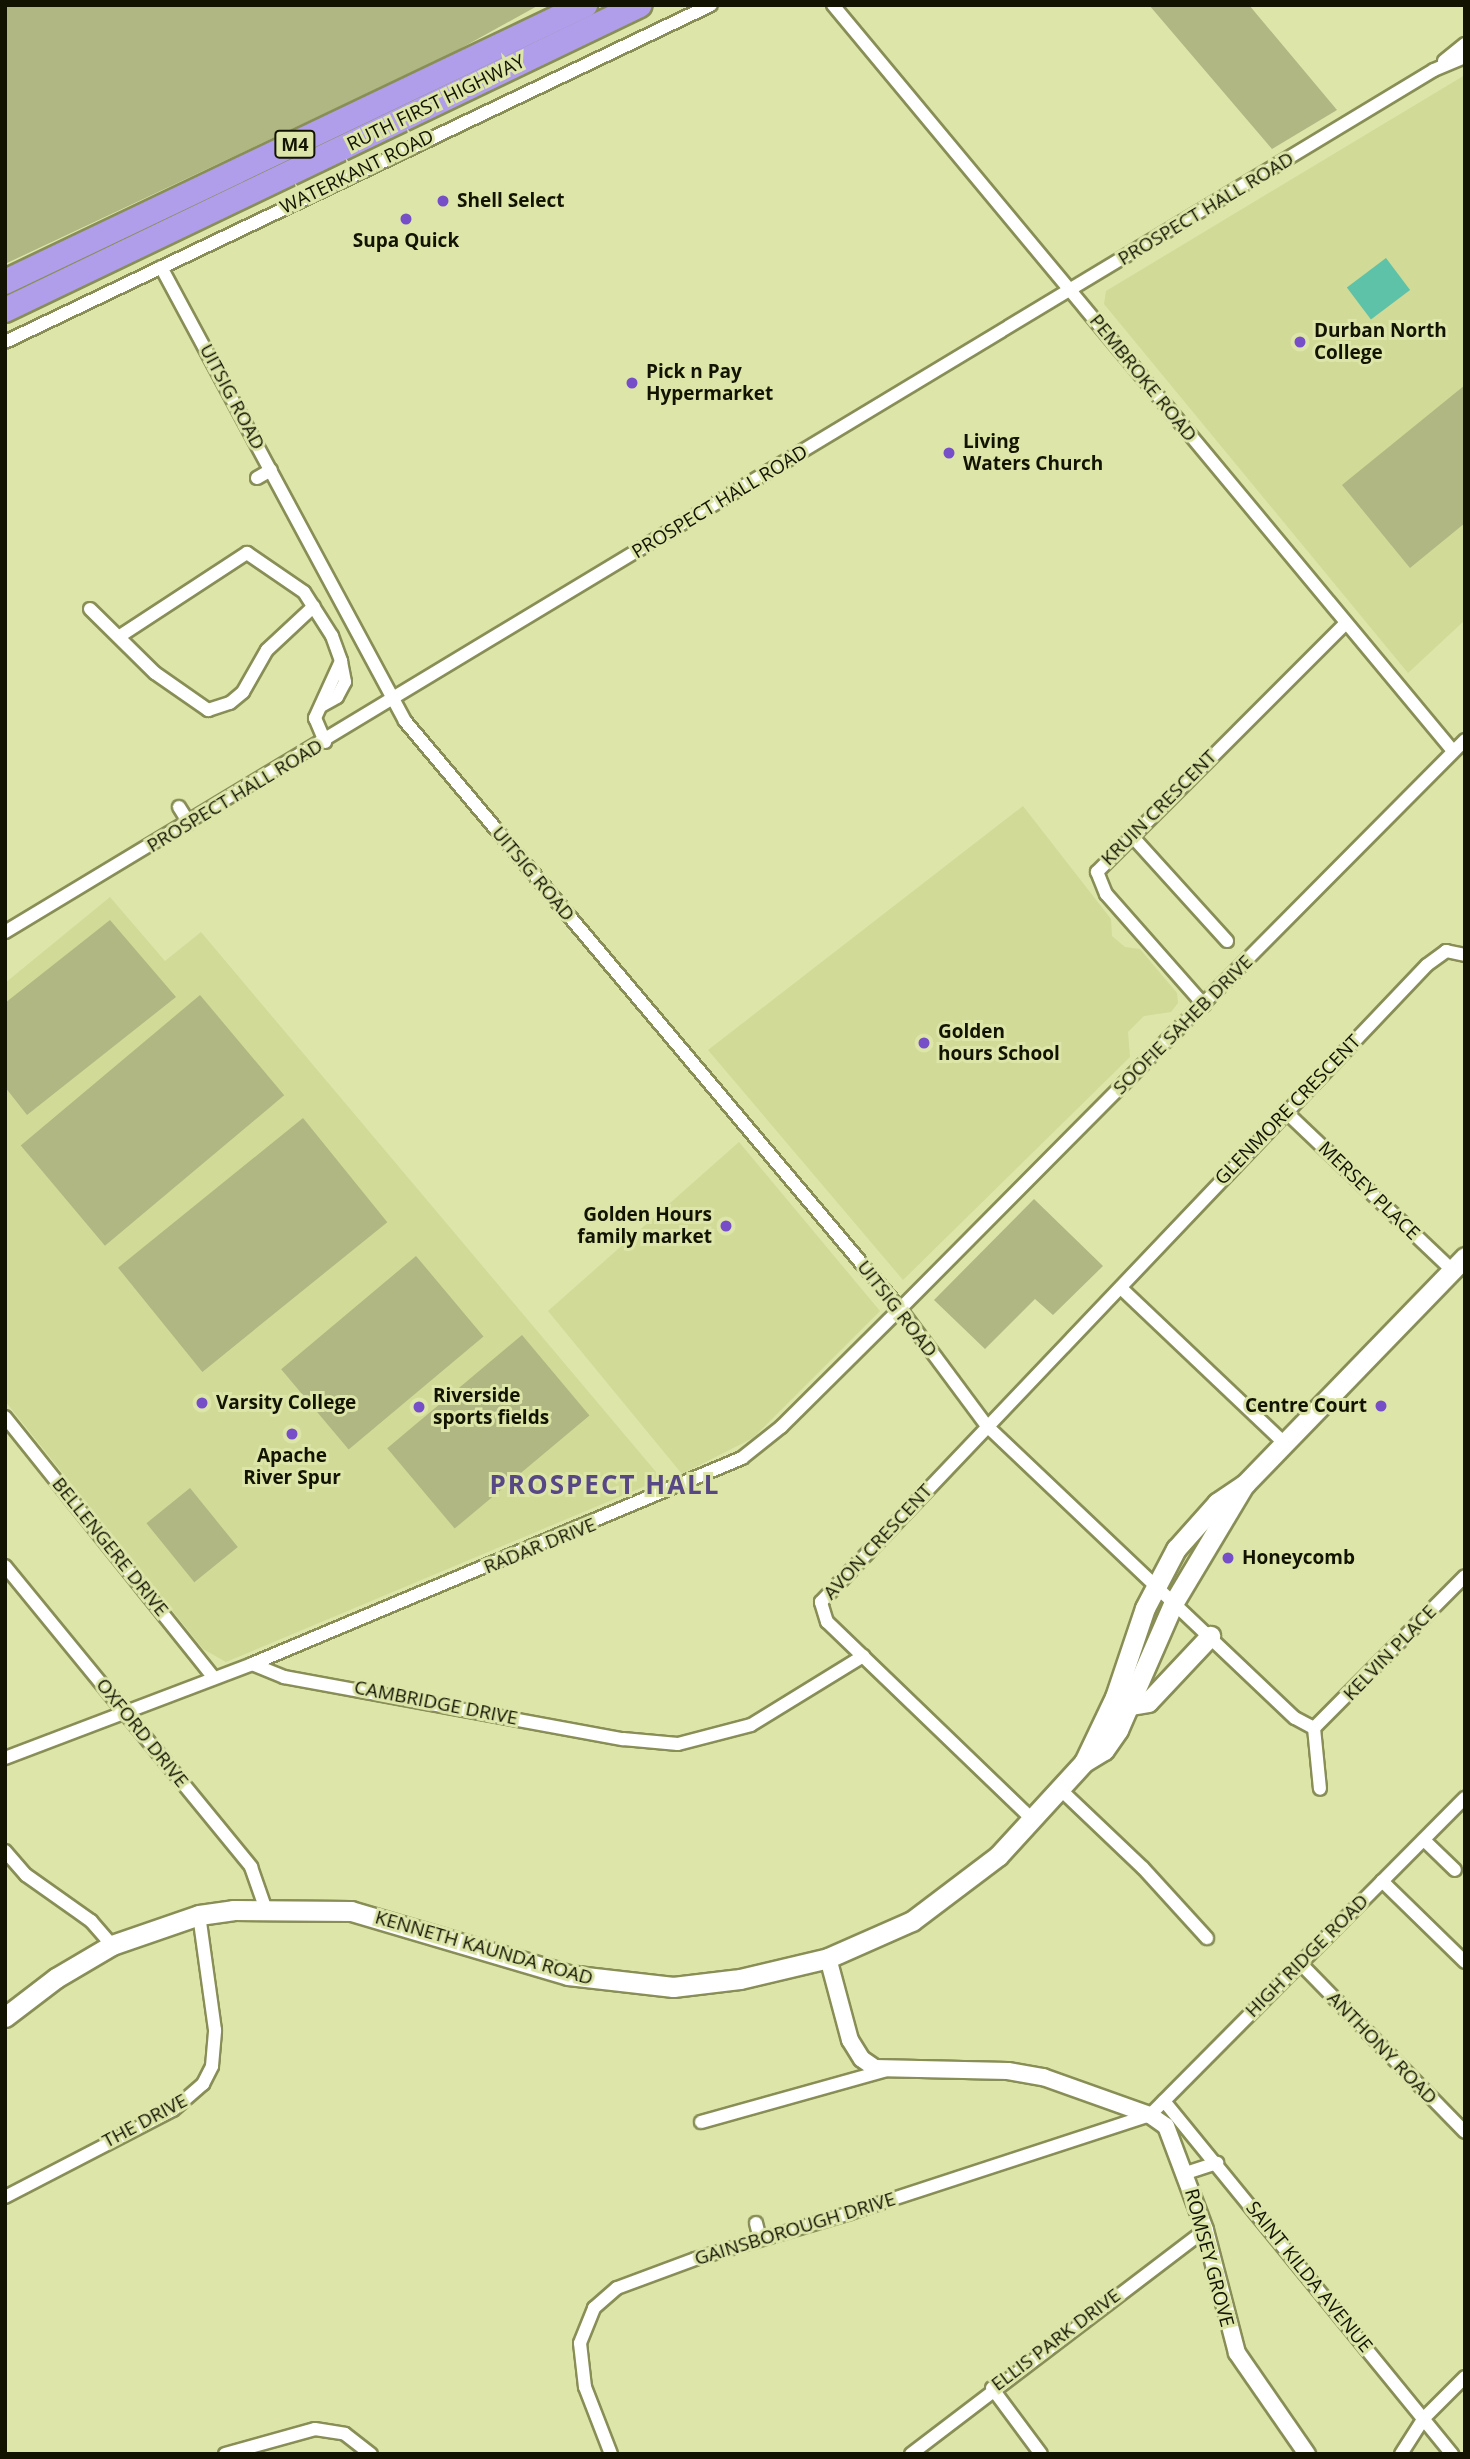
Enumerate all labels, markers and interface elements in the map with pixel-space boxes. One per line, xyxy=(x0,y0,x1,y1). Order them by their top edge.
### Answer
street label: RUTH FIRST HIGHWAY xyxy=(343,50,529,156)
street label: WATERKANT ROAD xyxy=(277,125,437,219)
road number: M4 xyxy=(274,130,316,159)
street label: PROSPECT HALL ROAD xyxy=(1114,148,1298,270)
place label: Shell Select xyxy=(457,190,564,212)
marker: Shell Select xyxy=(435,193,451,209)
marker: Supa Quick xyxy=(398,211,414,227)
place label: Supa Quick xyxy=(353,230,459,252)
street label: PEMBROKE ROAD xyxy=(1085,310,1201,446)
place label: Durban North College xyxy=(1314,320,1447,364)
marker: Durban North College xyxy=(1292,334,1308,350)
street label: UITSIG ROAD xyxy=(195,340,269,454)
place label: Pick n Pay Hypermarket xyxy=(646,361,773,405)
marker: Pick n Pay Hypermarket xyxy=(624,375,640,391)
place label: Living Waters Church xyxy=(963,431,1103,475)
street label: PROSPECT HALL ROAD xyxy=(628,441,812,563)
marker: Living Waters Church xyxy=(941,445,957,461)
street label: PROSPECT HALL ROAD xyxy=(143,735,327,857)
street label: KRUIN CRESCENT xyxy=(1097,746,1221,870)
street label: UITSIG ROAD xyxy=(487,822,579,926)
street label: SOOFIE SAHEB DRIVE xyxy=(1109,951,1257,1099)
place label: Golden hours School xyxy=(938,1021,1060,1065)
street label: GLENMORE CRESCENT xyxy=(1210,1030,1366,1190)
marker: Golden hours School xyxy=(916,1035,932,1051)
street label: MERSEY PLACE xyxy=(1314,1137,1424,1245)
place label: Golden Hours family market xyxy=(577,1204,712,1248)
marker: Golden Hours family market xyxy=(718,1218,734,1234)
street label: UITSIG ROAD xyxy=(852,1256,942,1362)
place label: Riverside sports fields xyxy=(433,1385,549,1429)
place label: Varsity College xyxy=(216,1392,356,1414)
marker: Varsity College xyxy=(194,1395,210,1411)
place label: Centre Court xyxy=(1245,1395,1367,1417)
marker: Centre Court xyxy=(1373,1398,1389,1414)
marker: Riverside sports fields xyxy=(411,1399,427,1415)
marker: Apache River Spur xyxy=(284,1426,300,1442)
place label: Apache River Spur xyxy=(243,1445,341,1489)
district label: PROSPECT HALL xyxy=(491,1469,719,1501)
street label: BELLENGERE DRIVE xyxy=(47,1473,173,1621)
street label: AVON CRESCENT xyxy=(819,1480,937,1604)
street label: RADAR DRIVE xyxy=(481,1513,599,1579)
place label: Honeycomb xyxy=(1242,1547,1355,1569)
marker: Honeycomb xyxy=(1220,1550,1236,1566)
street label: KELVIN PLACE xyxy=(1339,1601,1441,1705)
street label: OXFORD DRIVE xyxy=(91,1674,193,1792)
street label: CAMBRIDGE DRIVE xyxy=(352,1676,520,1730)
street label: HIGH RIDGE ROAD xyxy=(1241,1890,1373,2022)
street label: KENNETH KAUNDA ROAD xyxy=(372,1906,596,1990)
street label: ANTHONY ROAD xyxy=(1322,1987,1442,2109)
street label: THE DRIVE xyxy=(99,2089,191,2153)
street label: ROMSEY GROVE xyxy=(1180,2186,1238,2330)
street label: GAINSBOROUGH DRIVE xyxy=(692,2188,898,2270)
street label: SAINT KILDA AVENUE xyxy=(1241,2197,1377,2357)
street label: ELLIS PARK DRIVE xyxy=(987,2284,1125,2396)

